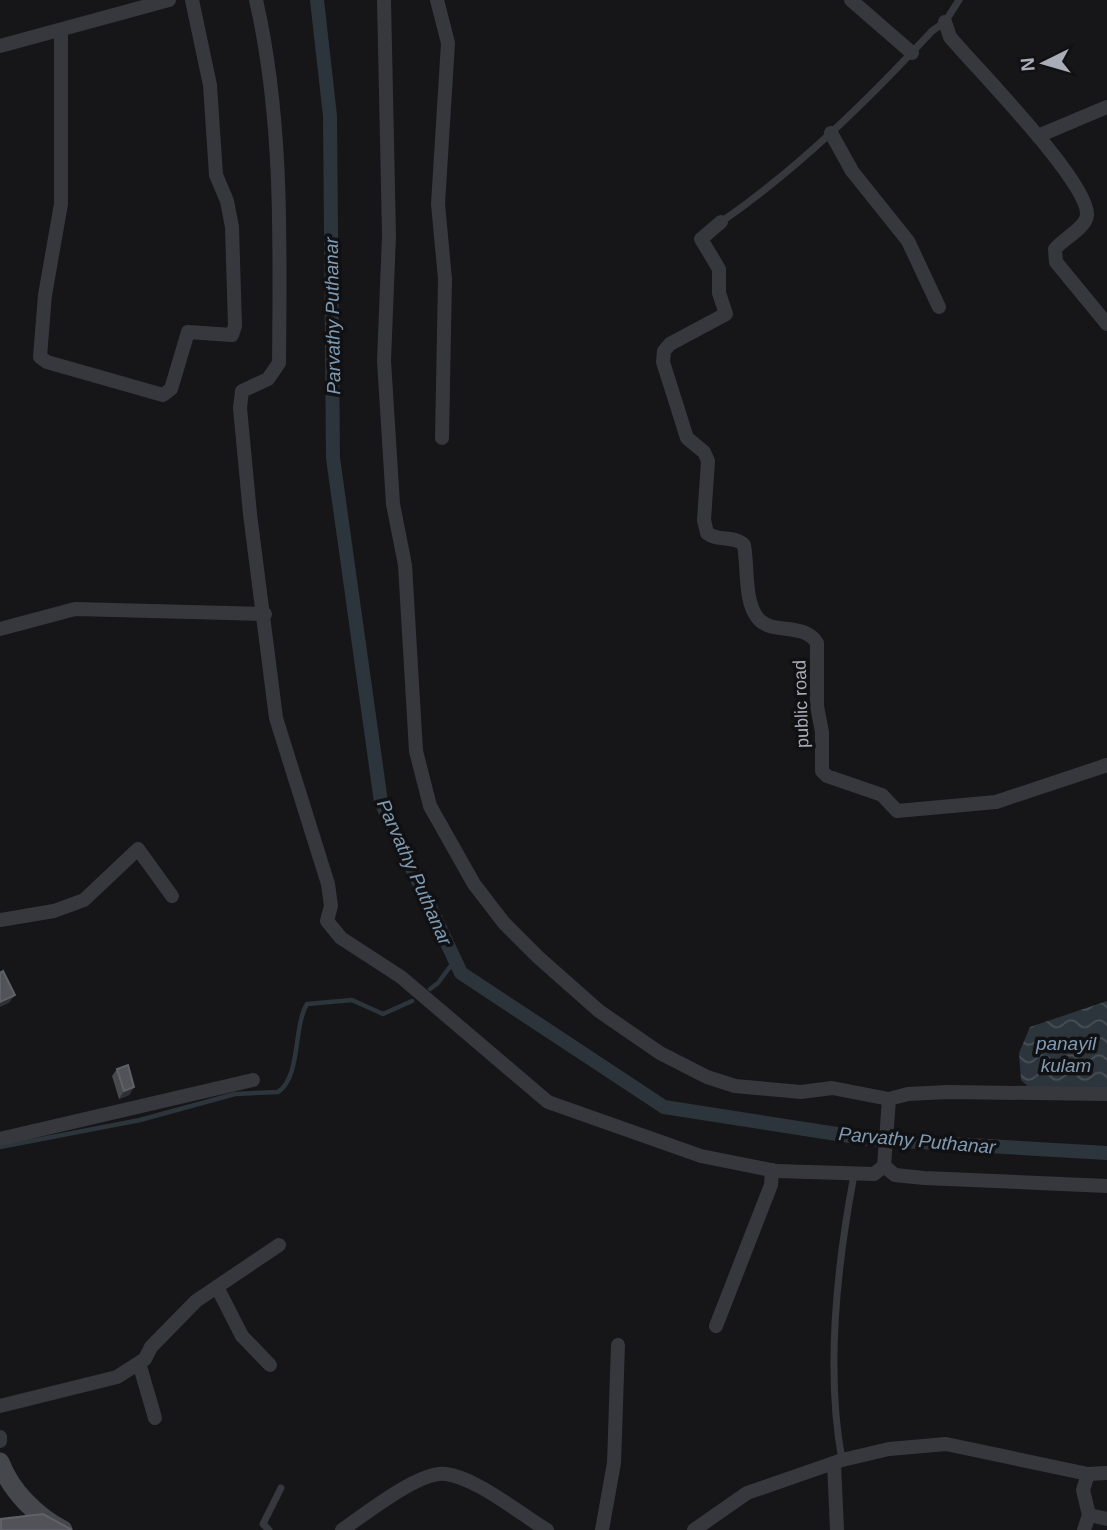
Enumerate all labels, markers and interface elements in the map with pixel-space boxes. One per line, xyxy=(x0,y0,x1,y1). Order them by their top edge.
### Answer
north arrow xyxy=(1009,28,1079,98)
text: N xyxy=(1017,57,1039,72)
water label: Parvathy Puthanar xyxy=(321,236,344,395)
street label: public road xyxy=(789,660,813,748)
water label: Parvathy Puthanar xyxy=(373,796,456,949)
water label: panayil kulam xyxy=(1035,1033,1097,1076)
water label: Parvathy Puthanar xyxy=(838,1123,997,1158)

